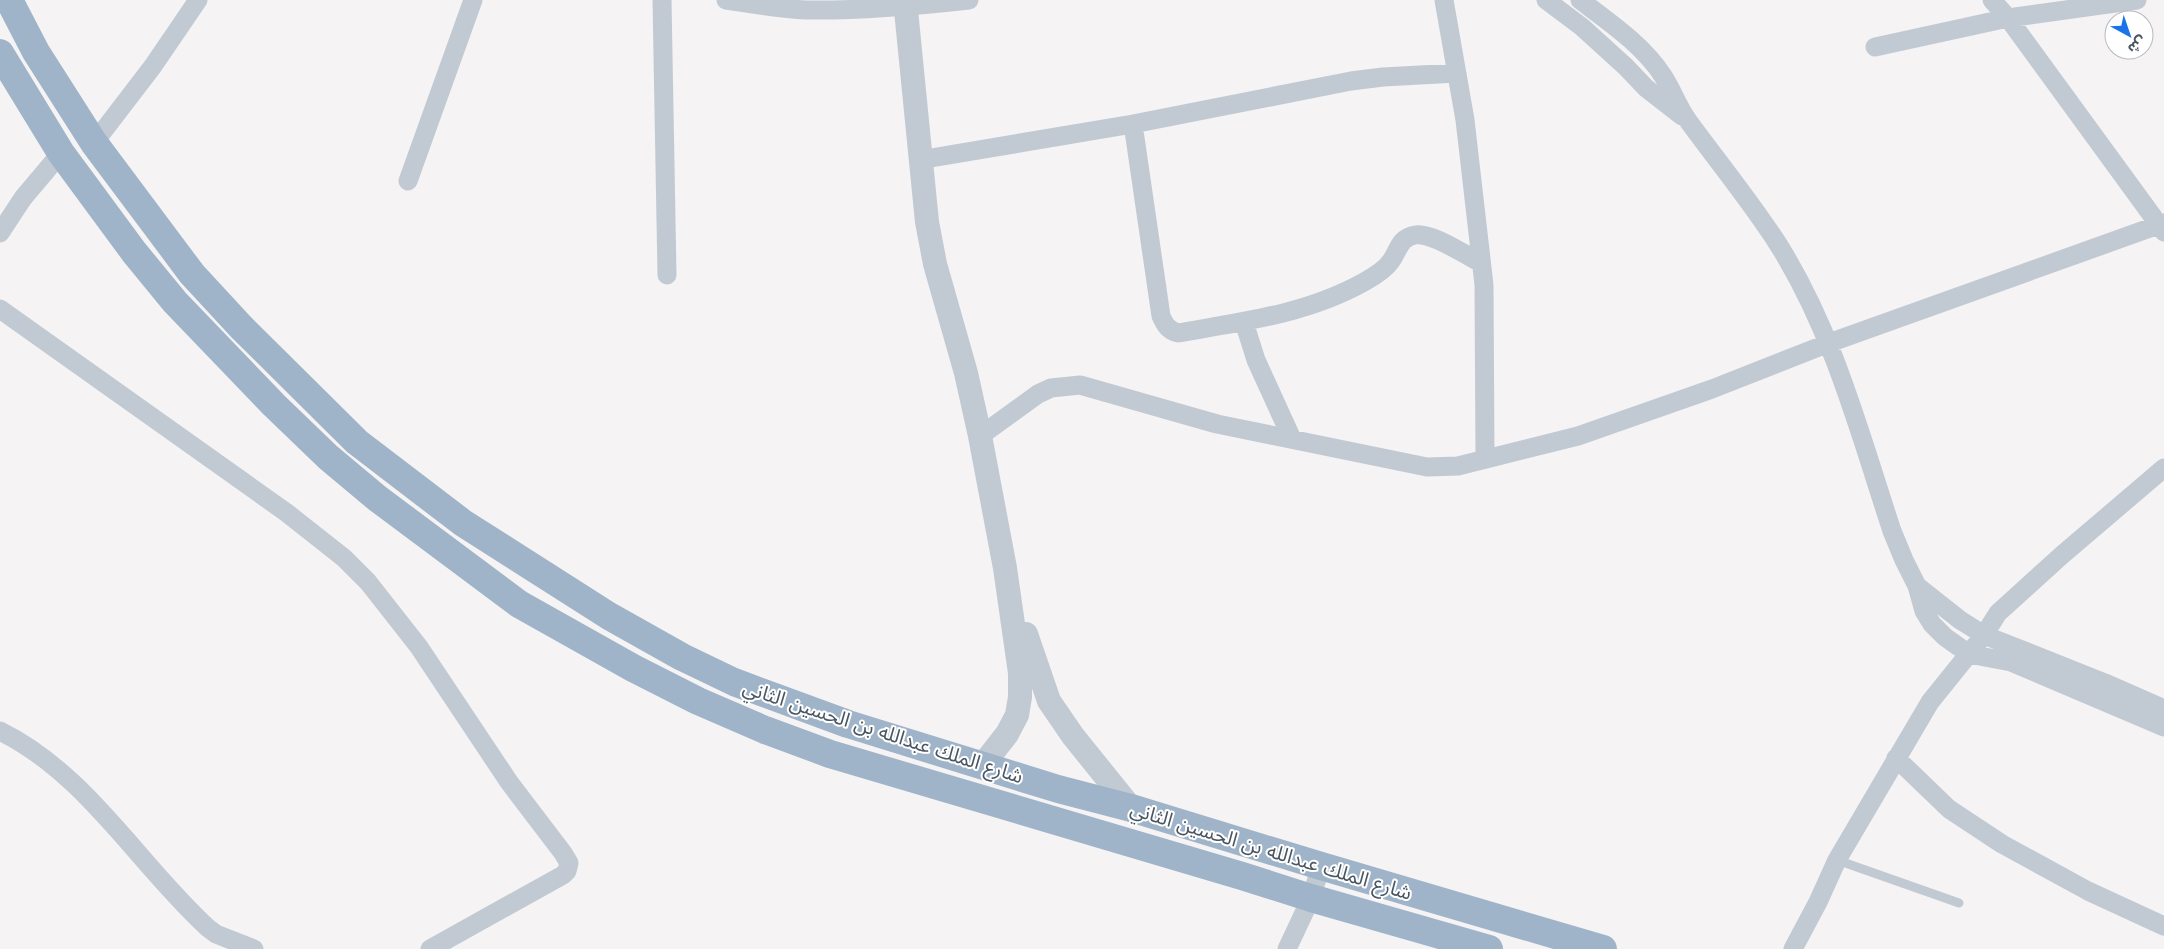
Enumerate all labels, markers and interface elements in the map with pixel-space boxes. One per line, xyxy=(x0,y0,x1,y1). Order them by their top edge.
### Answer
north arrow xyxy=(2104,10,2154,60)
text: ش xyxy=(2124,31,2151,59)
street label: شارع الملك عبدالله بن الحسين الثاني xyxy=(739,673,1027,792)
street label: شارع الملك عبدالله بن الحسين الثاني xyxy=(1126,794,1415,908)

